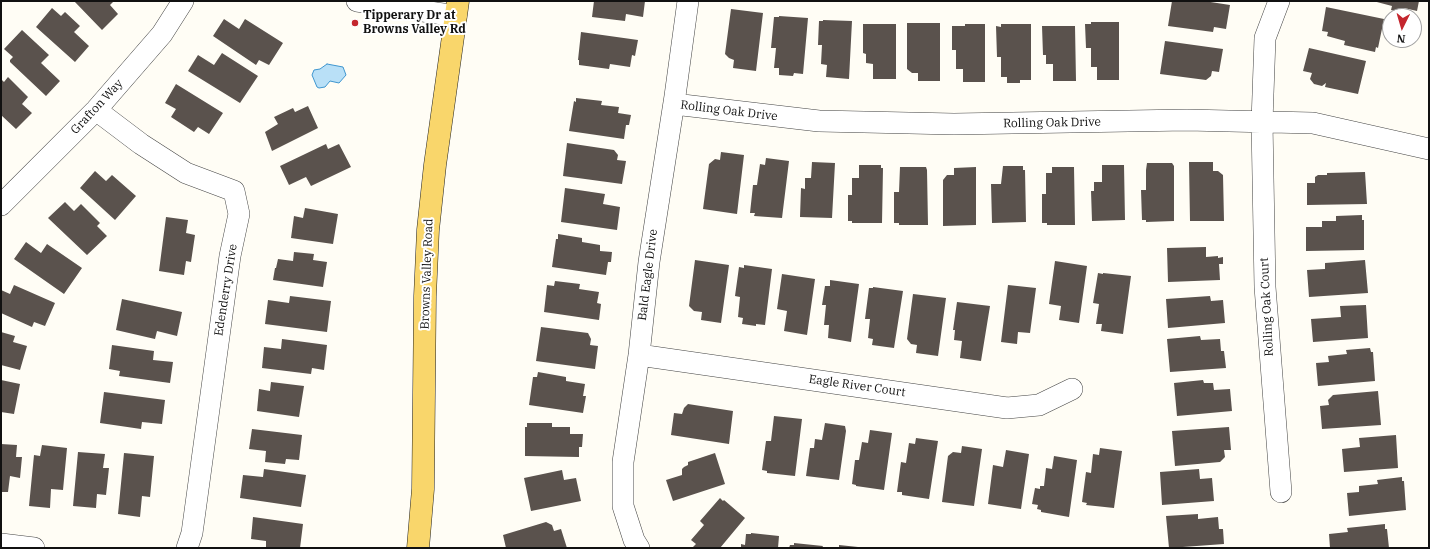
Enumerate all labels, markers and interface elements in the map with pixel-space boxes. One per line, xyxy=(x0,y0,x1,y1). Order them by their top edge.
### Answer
north arrow xyxy=(1382,8,1422,48)
place label: Tipperary Dr at Browns Valley Rd xyxy=(363,9,466,37)
marker: Tipperary Dr at Browns Valley Rd xyxy=(350,18,360,28)
text: N xyxy=(1396,32,1406,46)
street label: Grafton Way xyxy=(68,77,126,137)
street label: Rolling Oak Drive xyxy=(680,98,778,124)
street label: Rolling Oak Drive xyxy=(1003,115,1101,131)
street label: Browns Valley Road xyxy=(418,218,436,330)
street label: Bald Eagle Drive xyxy=(635,228,661,322)
street label: Edenderry Drive xyxy=(212,243,240,337)
street label: Rolling Oak Court xyxy=(1257,257,1277,357)
street label: Eagle River Court xyxy=(808,372,906,400)

